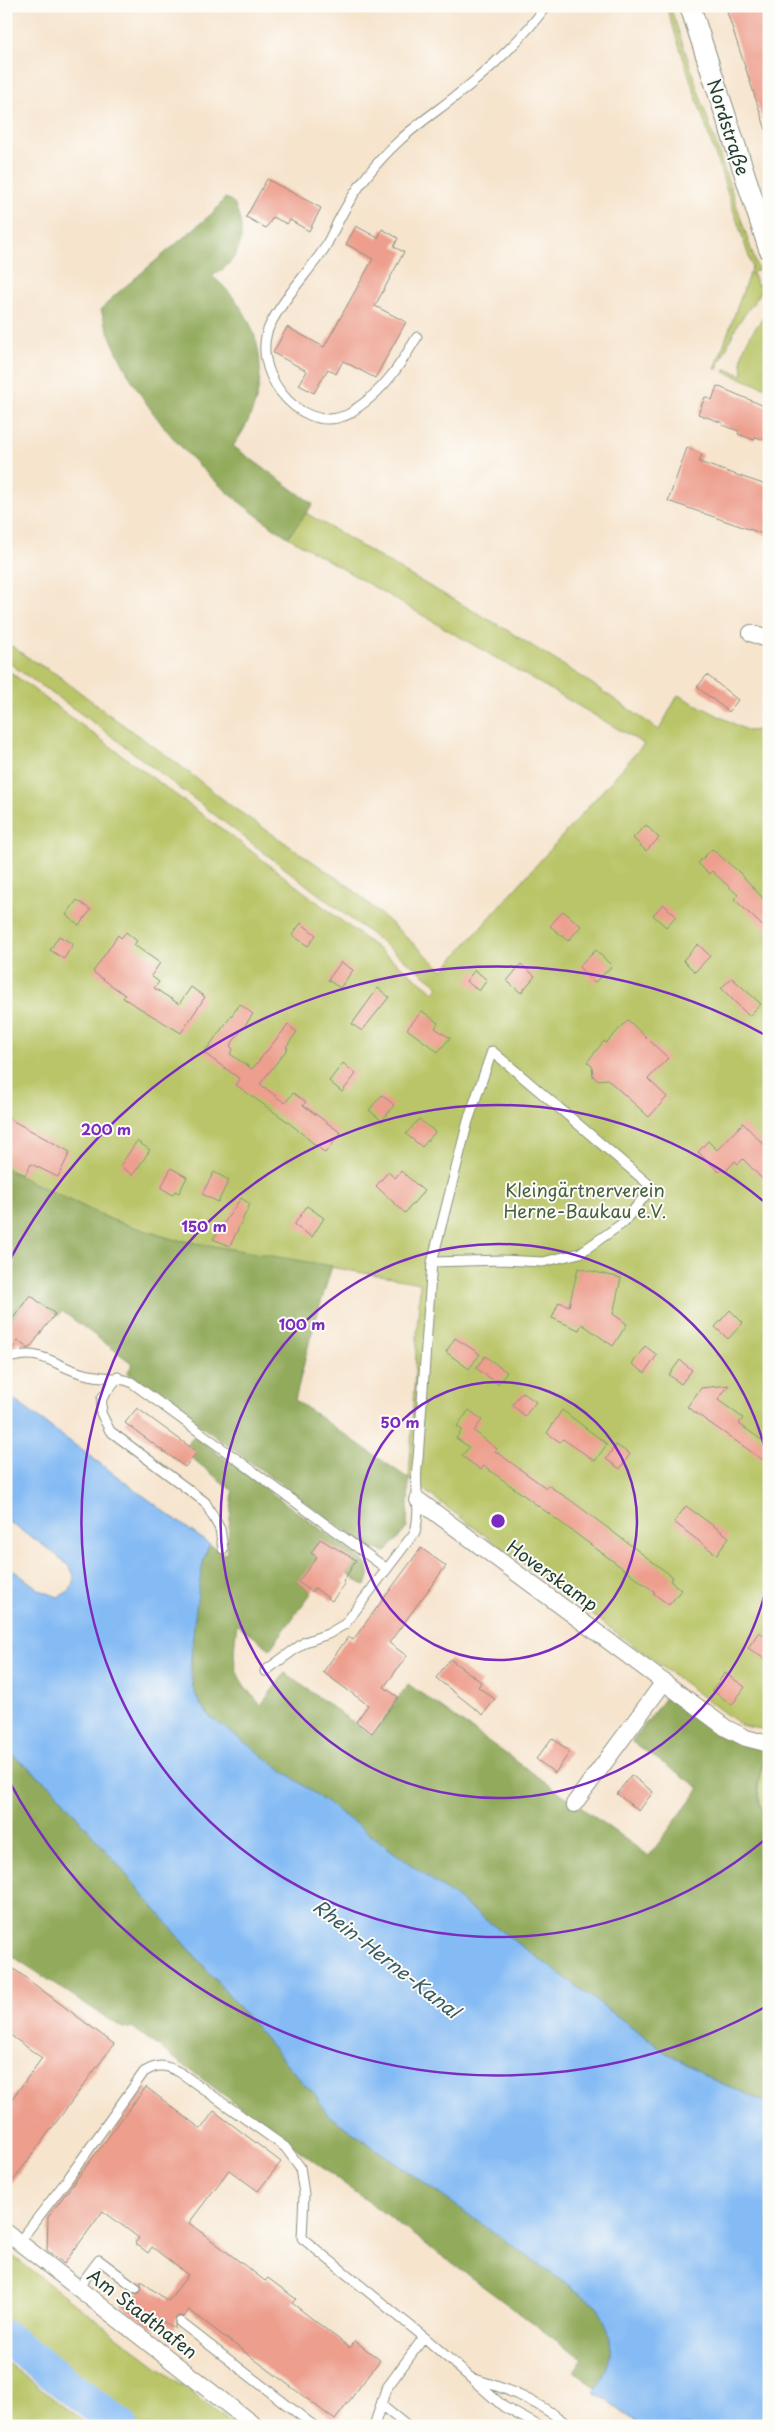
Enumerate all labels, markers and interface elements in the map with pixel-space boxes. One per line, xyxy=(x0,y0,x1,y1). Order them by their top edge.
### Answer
street label: Nordstraße xyxy=(701,75,757,179)
text: 200 m xyxy=(81,1117,131,1140)
park label: Kleingärtnerverein Herne-Baukau e.V. xyxy=(503,1176,667,1224)
text: 150 m xyxy=(181,1214,227,1237)
text: 100 m xyxy=(279,1312,325,1335)
text: 50 m xyxy=(381,1410,419,1433)
centre of rings xyxy=(489,1512,507,1530)
street label: Hoverskamp xyxy=(502,1533,604,1617)
water label: Rhein-Herne-Kanal xyxy=(308,1892,468,2026)
street label: Am Stadthafen xyxy=(82,2261,204,2365)

